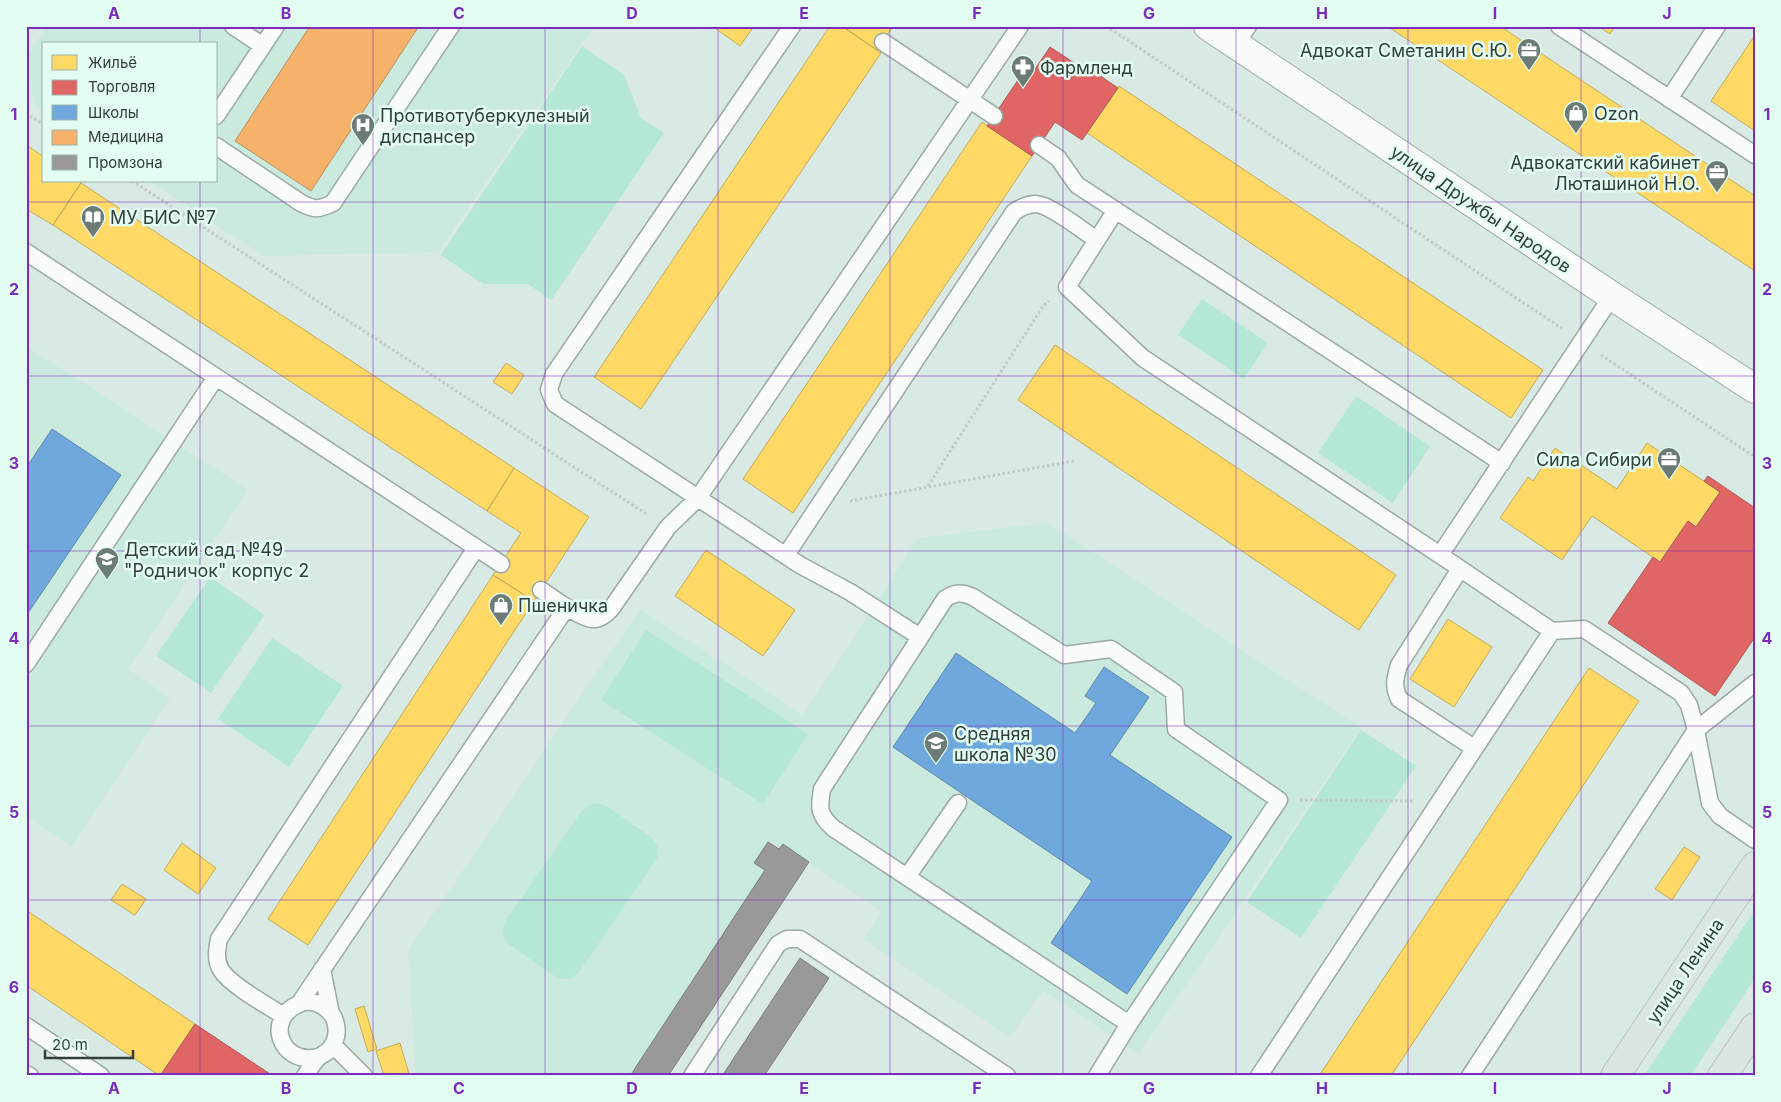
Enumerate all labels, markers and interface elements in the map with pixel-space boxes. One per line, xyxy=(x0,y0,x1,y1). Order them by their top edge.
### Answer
text: A xyxy=(108,3,120,23)
text: B xyxy=(281,3,291,23)
text: C xyxy=(453,3,465,23)
text: D xyxy=(626,3,638,23)
text: E xyxy=(799,3,809,23)
text: F xyxy=(972,3,982,23)
text: G xyxy=(1143,3,1155,23)
text: H xyxy=(1316,3,1328,23)
text: I xyxy=(1493,3,1497,23)
text: J xyxy=(1662,3,1672,23)
office icon: Адвокат Сметанин С.Ю. xyxy=(1516,37,1542,71)
place label: Адвокат Сметанин С.Ю. xyxy=(1300,40,1512,61)
legend xyxy=(42,42,218,182)
text: Жильё xyxy=(88,53,137,72)
pharmacy icon: Фармленд xyxy=(1010,54,1036,88)
place label: Фармленд xyxy=(1040,57,1133,78)
text: Торговля xyxy=(88,77,155,96)
shop icon: Ozon xyxy=(1563,100,1589,134)
text: Школы xyxy=(88,103,139,122)
place label: Ozon xyxy=(1594,103,1639,124)
text: 1 xyxy=(11,104,17,124)
text: 1 xyxy=(1764,104,1770,124)
place label: Противотуберкулезный диспансер xyxy=(380,105,590,147)
hospital icon: Противотуберкулезный диспансер xyxy=(350,112,376,146)
text: Медицина xyxy=(88,127,164,146)
street label: улица Дружбы Народов xyxy=(1387,141,1575,277)
place label: Адвокатский кабинет Люташиной Н.О. xyxy=(1510,152,1701,194)
text: Промзона xyxy=(88,153,163,172)
office icon: Адвокатский кабинет Люташиной Н.О. xyxy=(1704,159,1730,193)
library icon: МУ БИС №7 xyxy=(80,204,106,238)
place label: МУ БИС №7 xyxy=(110,207,216,228)
text: 2 xyxy=(9,279,19,299)
text: 2 xyxy=(1762,279,1772,299)
office icon: Сила Сибири xyxy=(1656,446,1682,480)
place label: Сила Сибири xyxy=(1536,449,1652,470)
text: 3 xyxy=(9,453,19,473)
text: 3 xyxy=(1762,453,1772,473)
place label: Детский сад №49 "Родничок" корпус 2 xyxy=(124,539,309,581)
school or university icon: Детский сад №49 "Родничок" корпус 2 xyxy=(94,546,120,580)
shop icon: Пшеничка xyxy=(488,592,514,626)
place label: Пшеничка xyxy=(518,595,608,616)
text: 4 xyxy=(9,628,20,648)
text: 4 xyxy=(1762,628,1773,648)
place label: Средняя школа №30 xyxy=(954,723,1057,765)
school or university icon: Средняя школа №30 xyxy=(923,730,949,764)
text: 5 xyxy=(9,802,19,822)
text: 5 xyxy=(1762,802,1772,822)
street label: улица Ленина xyxy=(1642,914,1728,1028)
text: 6 xyxy=(9,977,19,997)
text: 6 xyxy=(1762,977,1772,997)
scale bar xyxy=(45,1027,132,1059)
text: 20 m xyxy=(52,1035,88,1054)
text: A xyxy=(108,1078,120,1098)
text: B xyxy=(281,1078,291,1098)
text: C xyxy=(453,1078,465,1098)
text: D xyxy=(626,1078,638,1098)
text: E xyxy=(799,1078,809,1098)
text: F xyxy=(972,1078,982,1098)
text: G xyxy=(1143,1078,1155,1098)
text: H xyxy=(1316,1078,1328,1098)
text: I xyxy=(1493,1078,1497,1098)
text: J xyxy=(1662,1078,1672,1098)

